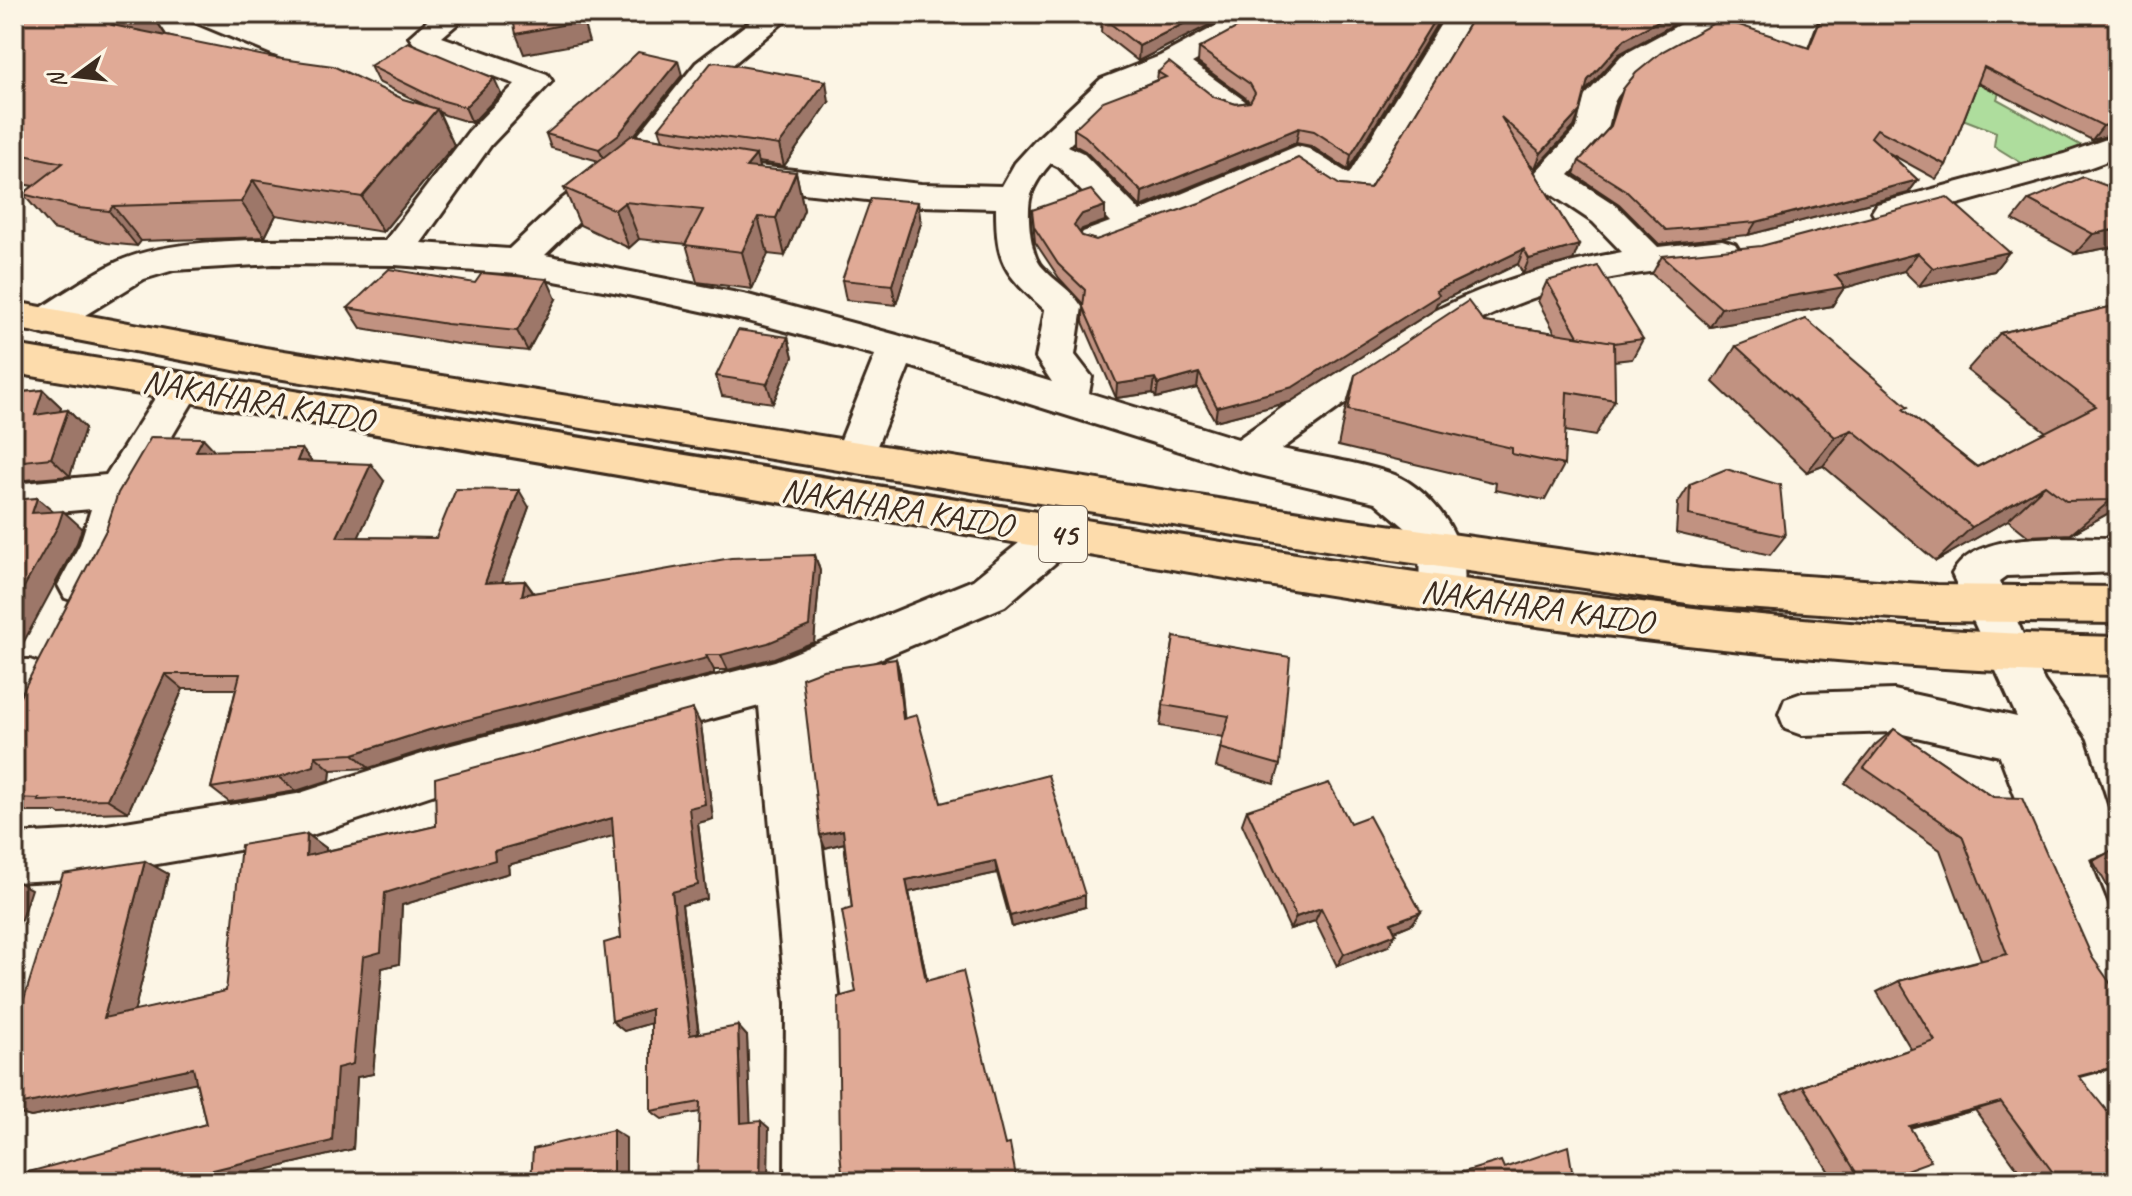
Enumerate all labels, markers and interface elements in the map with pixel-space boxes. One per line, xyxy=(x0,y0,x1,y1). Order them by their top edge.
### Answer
north arrow xyxy=(36,36,116,116)
text: N xyxy=(41,67,73,91)
street label: NAKAHARA KAIDO xyxy=(139,359,381,442)
street label: NAKAHARA KAIDO xyxy=(778,468,1020,547)
road number: 45 xyxy=(1039,506,1087,562)
street label: NAKAHARA KAIDO xyxy=(1419,568,1660,644)

